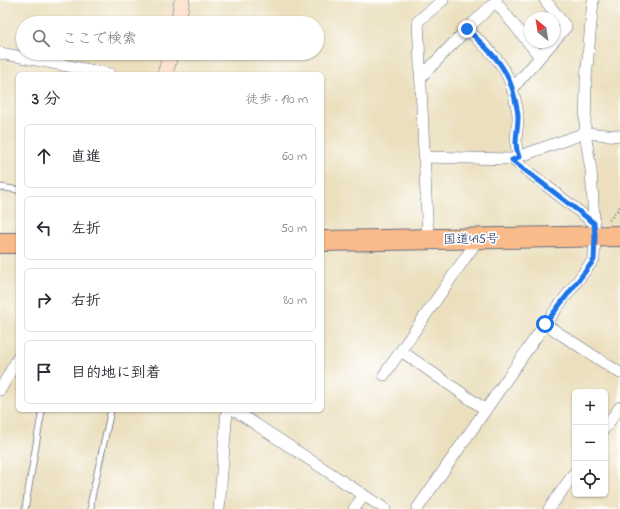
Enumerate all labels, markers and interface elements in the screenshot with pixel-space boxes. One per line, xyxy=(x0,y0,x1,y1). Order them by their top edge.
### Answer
north arrow xyxy=(524,12,560,48)
search box xyxy=(16,16,324,60)
route end xyxy=(458,20,476,38)
icon: search xyxy=(30,27,52,49)
text: ここで検索 xyxy=(62,28,137,50)
text: 3 分 xyxy=(32,87,60,112)
text: 徒歩 · 190 m xyxy=(246,90,308,109)
icon: ahead xyxy=(33,145,55,167)
text: 直進 xyxy=(71,146,101,168)
text: 60 m xyxy=(282,147,307,166)
icon: left xyxy=(33,217,55,239)
text: 左折 xyxy=(71,218,101,240)
text: 50 m xyxy=(281,219,307,238)
street label: 国道495号 xyxy=(443,230,499,249)
icon: right xyxy=(33,289,55,311)
text: 右折 xyxy=(71,290,101,312)
text: 80 m xyxy=(283,291,307,310)
route start xyxy=(536,315,554,333)
icon: arrive xyxy=(33,361,55,383)
text: 目的地に到着 xyxy=(71,362,161,384)
map controls xyxy=(572,389,608,497)
button: + xyxy=(572,389,608,425)
button: − xyxy=(572,425,608,461)
button: locate xyxy=(572,461,608,497)

